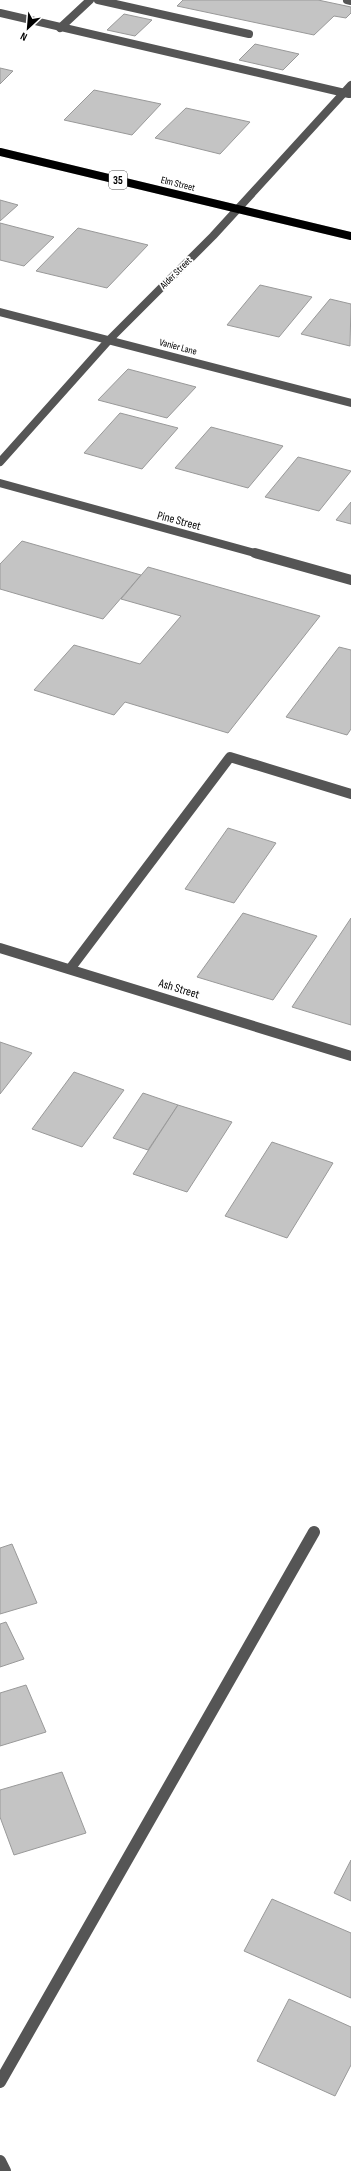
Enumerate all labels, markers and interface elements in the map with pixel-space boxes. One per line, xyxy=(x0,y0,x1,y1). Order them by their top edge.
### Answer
north arrow xyxy=(8,8,48,48)
text: N xyxy=(18,29,29,44)
road number: 35 xyxy=(109,171,127,189)
street label: Elm Street xyxy=(160,174,196,194)
street label: Alder Street xyxy=(157,255,194,292)
street label: Vanier Lane xyxy=(158,336,198,358)
street label: Pine Street xyxy=(156,508,203,534)
street label: Ash Street xyxy=(156,975,202,1002)

